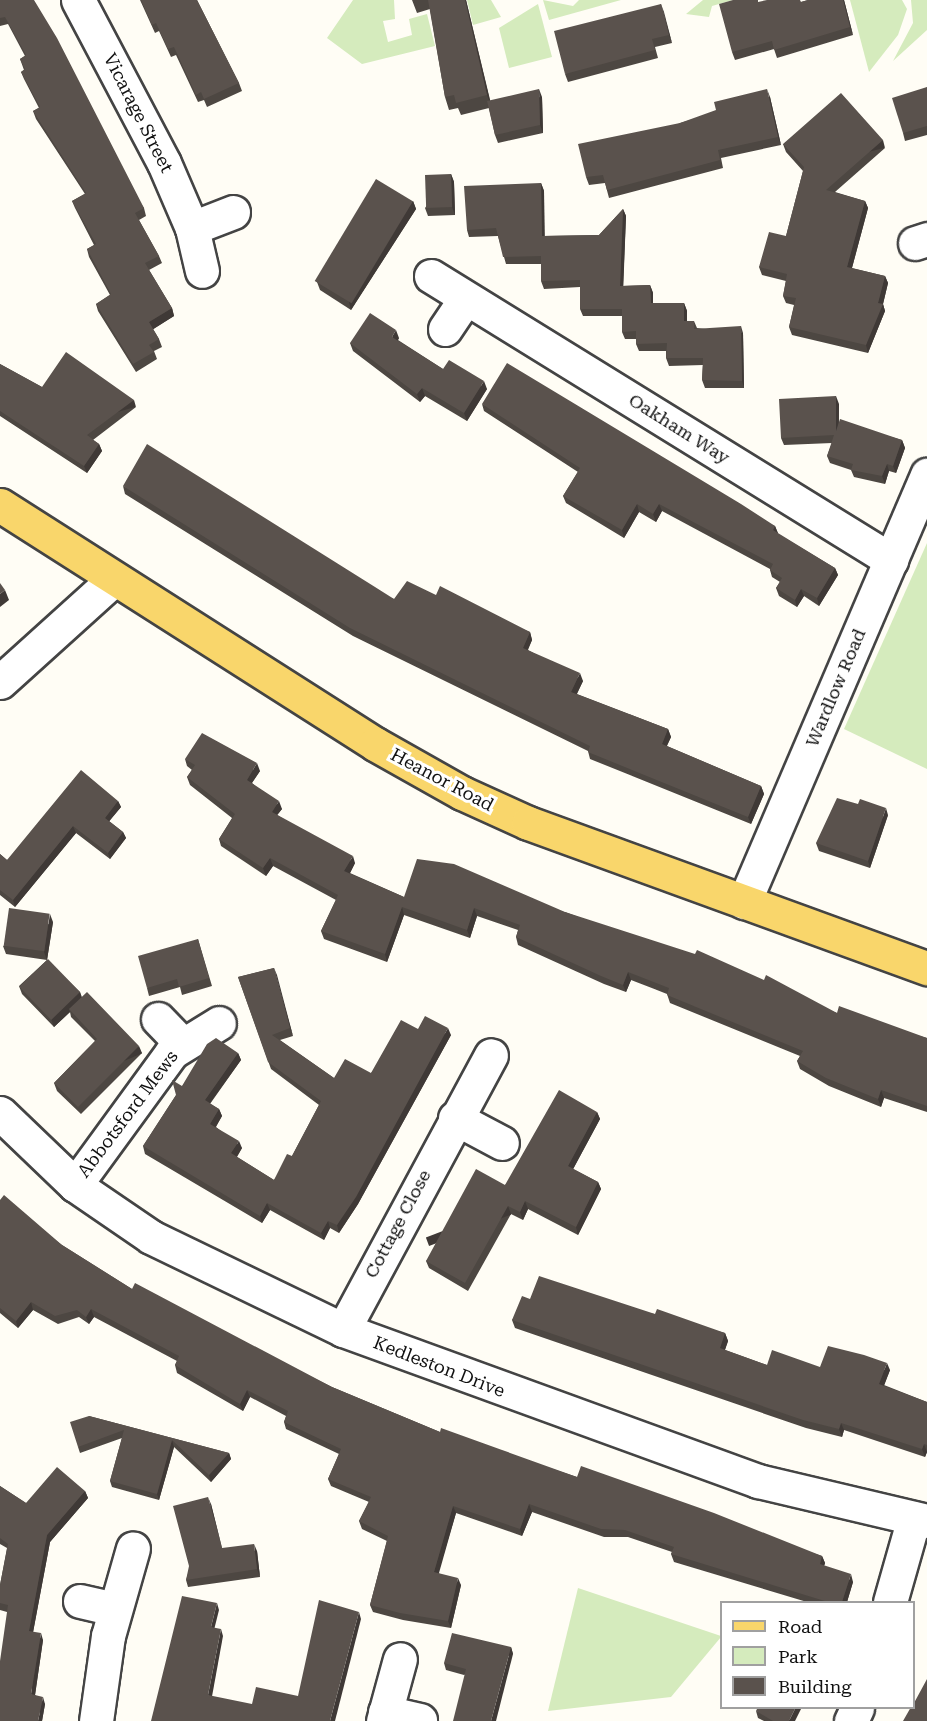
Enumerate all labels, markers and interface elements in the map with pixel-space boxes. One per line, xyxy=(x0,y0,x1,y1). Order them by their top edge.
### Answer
street label: Vicarage Street xyxy=(99,50,177,176)
street label: Oakham Way xyxy=(625,389,733,469)
street label: Wardlow Road xyxy=(801,626,871,750)
street label: Heanor Road xyxy=(387,744,497,816)
street label: Abbotsford Mews xyxy=(73,1046,183,1182)
street label: Cottage Close xyxy=(360,1166,436,1282)
street label: Kedleston Drive xyxy=(370,1332,508,1402)
legend xyxy=(720,1601,915,1709)
text: Road xyxy=(778,1616,822,1637)
text: Park xyxy=(778,1646,818,1667)
text: Building xyxy=(778,1676,852,1697)

